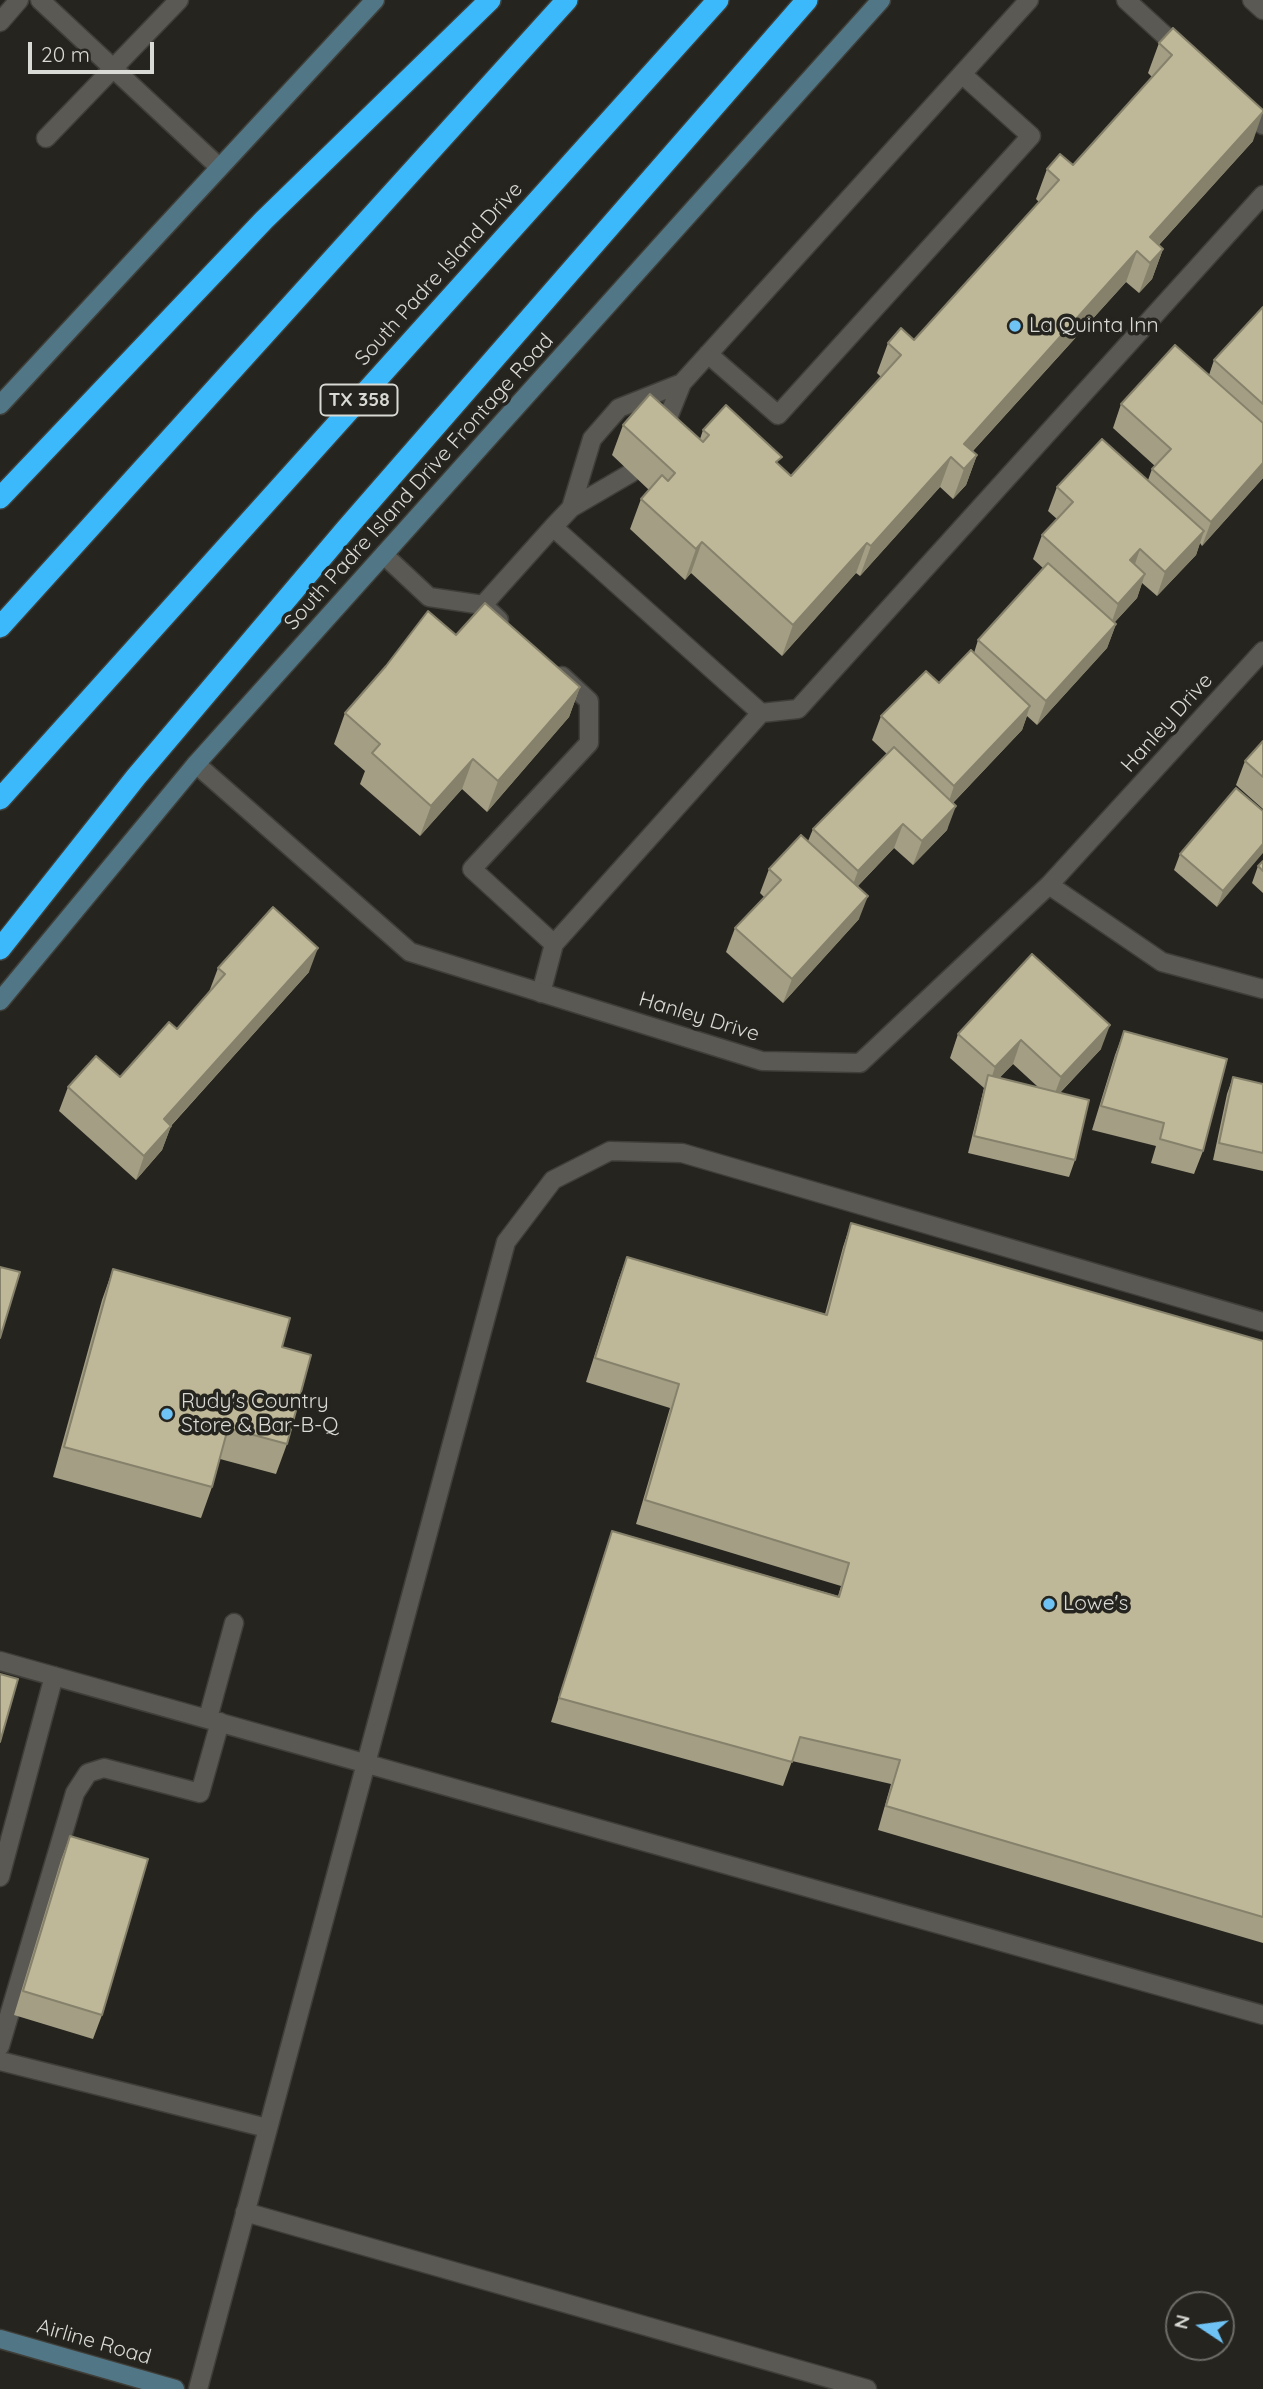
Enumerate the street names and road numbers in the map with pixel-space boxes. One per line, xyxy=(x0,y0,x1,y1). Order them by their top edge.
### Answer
street label: South Padre Island Drive xyxy=(350,177,528,371)
street label: South Padre Island Drive Frontage Road xyxy=(279,329,559,635)
road number: TX 358 xyxy=(320,384,398,416)
street label: Hanley Drive xyxy=(1116,668,1218,778)
street label: Hanley Drive xyxy=(636,987,762,1047)
street label: Airline Road xyxy=(34,2314,154,2370)

